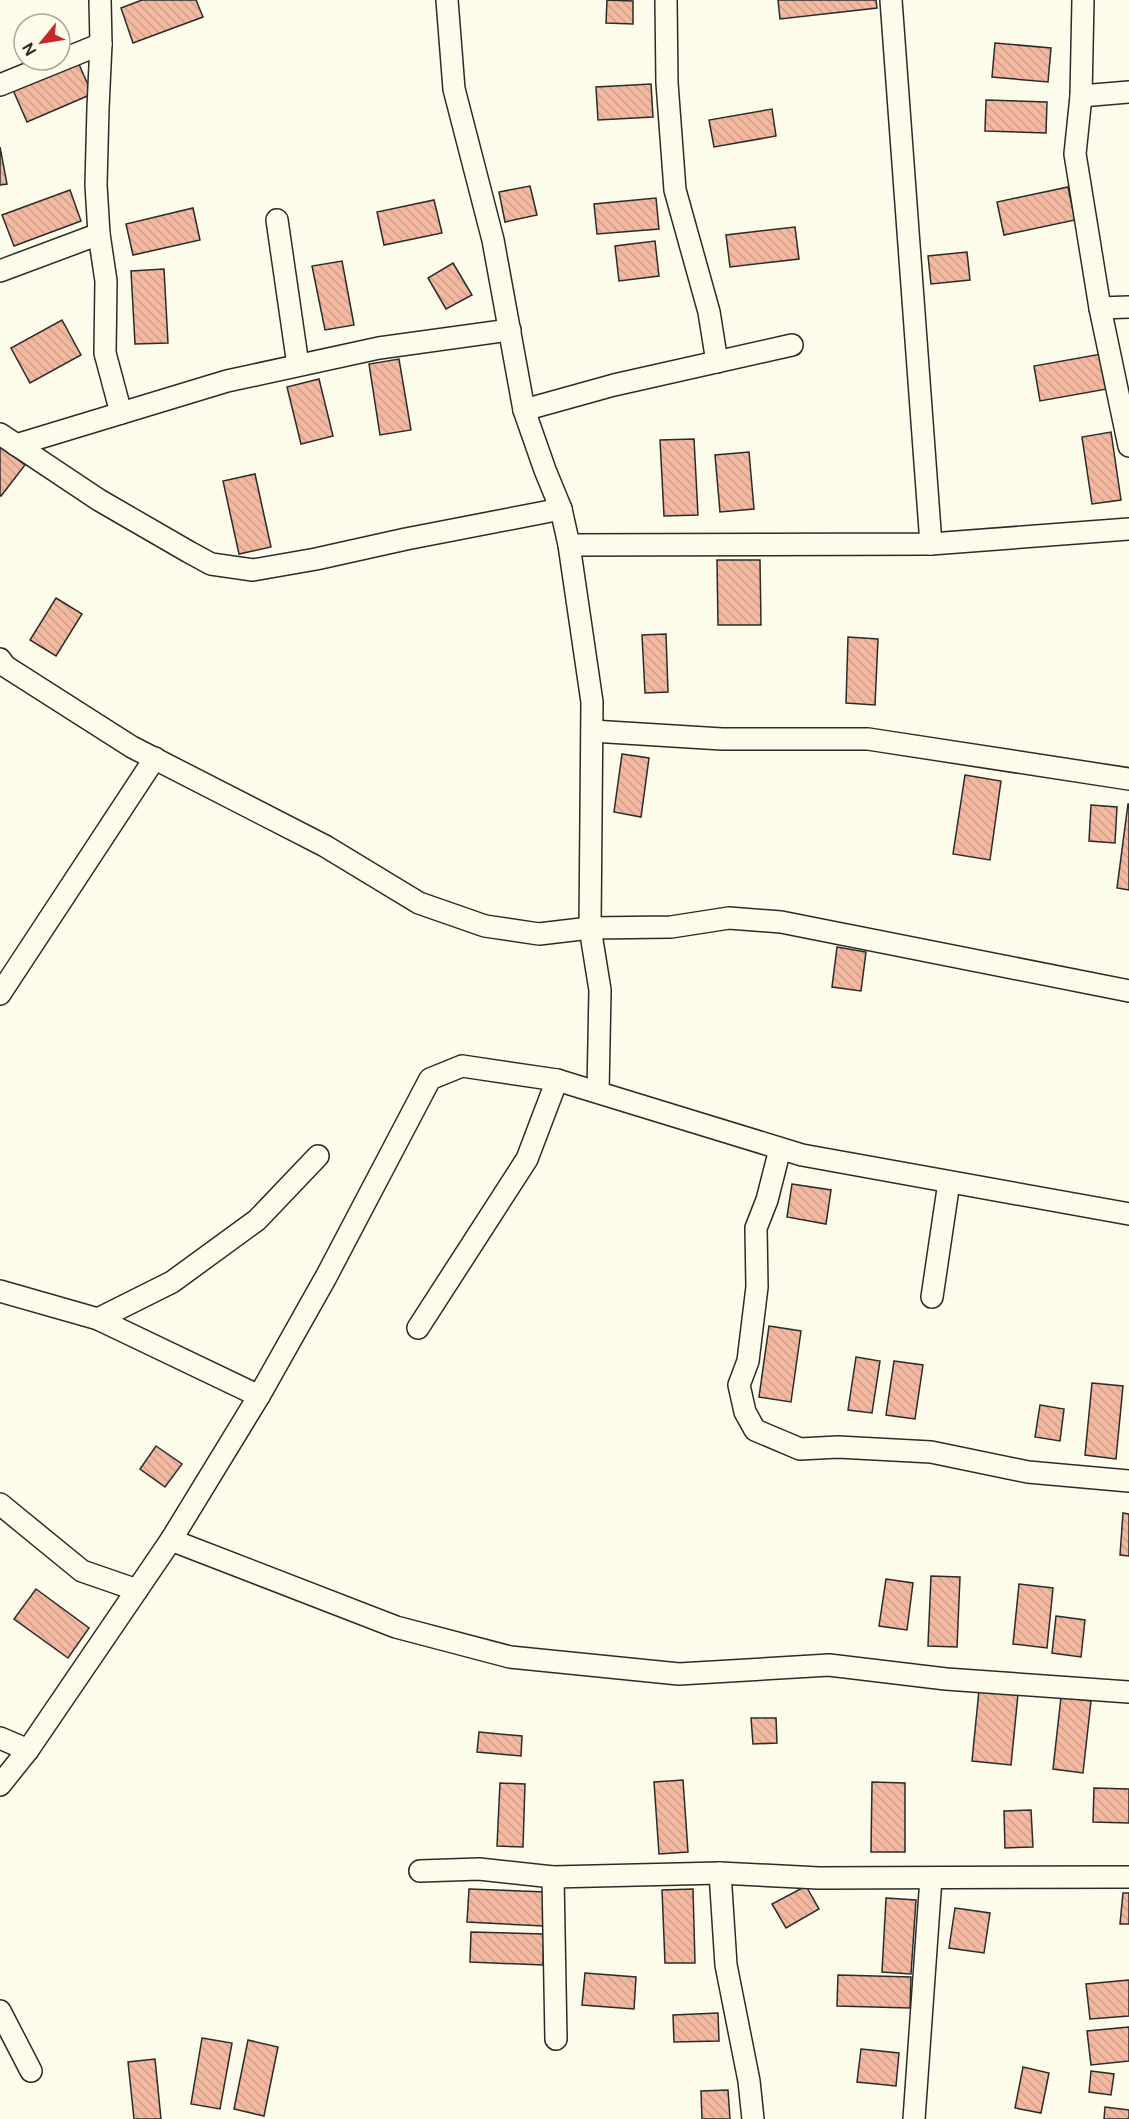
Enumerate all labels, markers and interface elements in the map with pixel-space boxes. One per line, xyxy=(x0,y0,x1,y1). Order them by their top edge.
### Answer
north arrow xyxy=(12,12,72,72)
text: N xyxy=(17,39,41,60)

